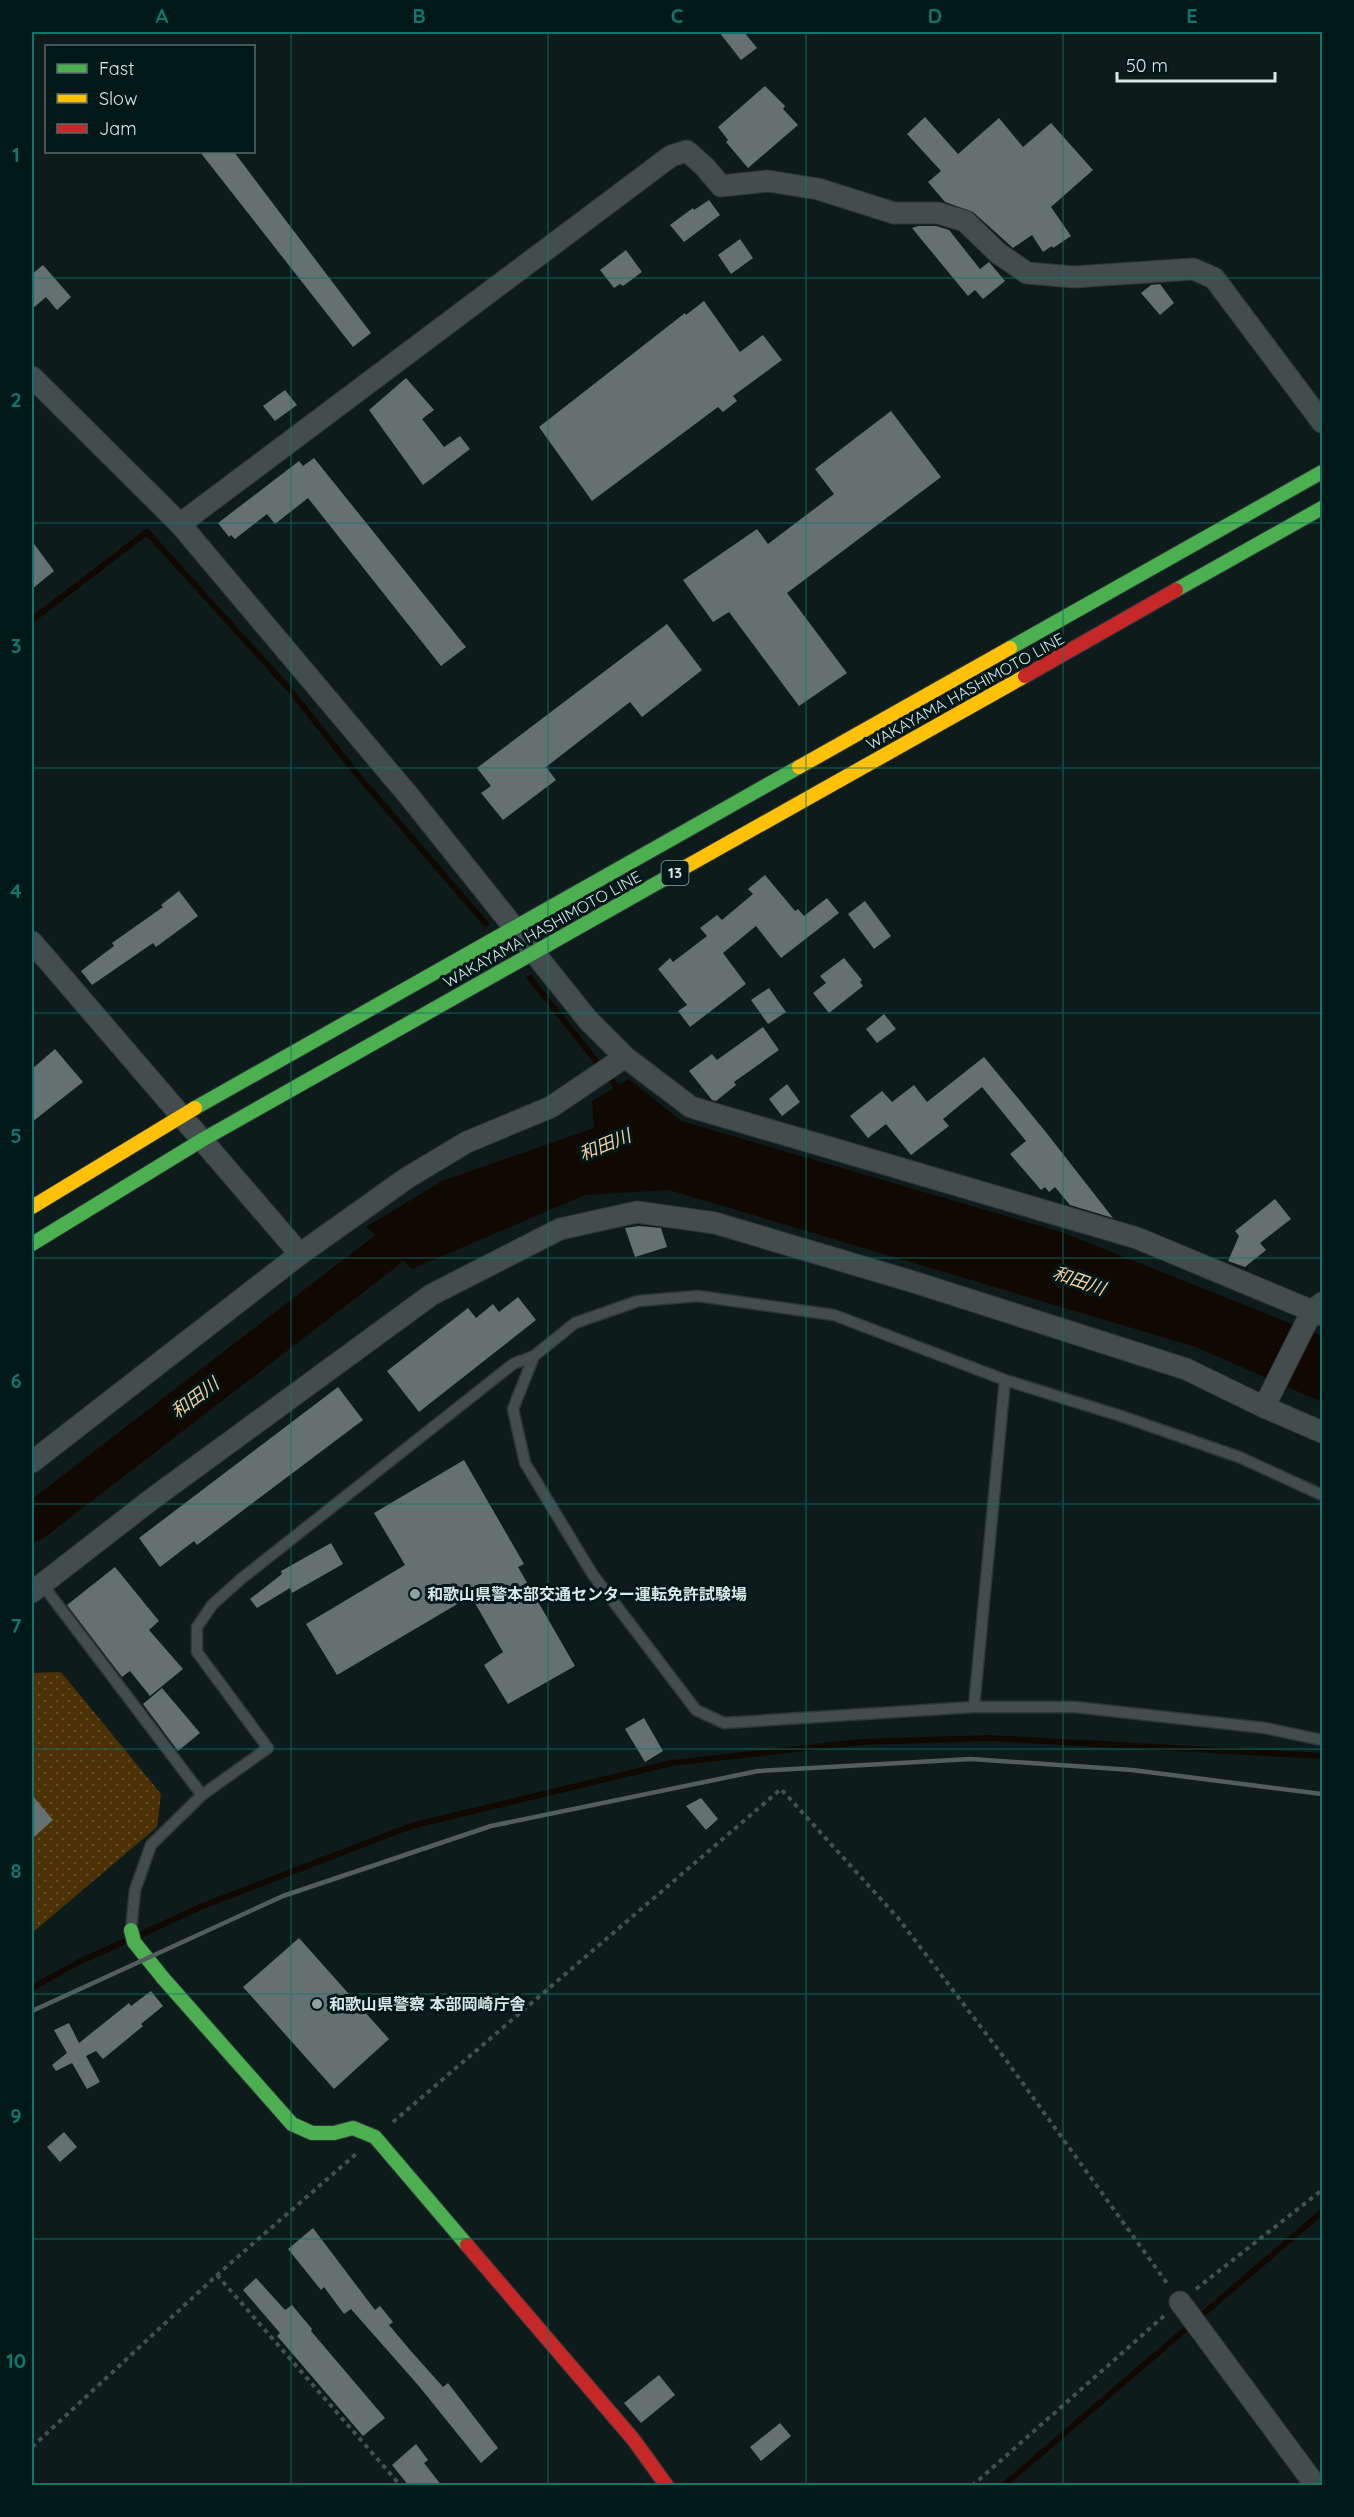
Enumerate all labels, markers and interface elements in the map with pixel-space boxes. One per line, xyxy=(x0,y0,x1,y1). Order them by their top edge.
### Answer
text: A xyxy=(156,3,169,28)
text: B xyxy=(412,3,426,28)
text: C xyxy=(671,3,684,28)
text: D xyxy=(928,3,942,28)
text: E xyxy=(1186,3,1198,28)
legend xyxy=(45,45,255,153)
scale bar xyxy=(1117,45,1274,83)
text: 50 m xyxy=(1126,54,1168,77)
text: Fast xyxy=(99,57,134,80)
text: Slow xyxy=(99,87,137,110)
text: Jam xyxy=(99,117,137,140)
text: 1 xyxy=(12,142,20,167)
text: 2 xyxy=(10,387,22,412)
street label: WAKAYAMA HASHIMOTO LINE xyxy=(863,628,1067,754)
text: 3 xyxy=(11,633,21,658)
road number: 13 xyxy=(662,861,688,885)
street label: WAKAYAMA HASHIMOTO LINE xyxy=(440,866,644,992)
text: 4 xyxy=(10,878,22,903)
text: 5 xyxy=(10,1123,22,1148)
water label: 和田川 xyxy=(575,1123,636,1165)
water label: 和田川 xyxy=(1050,1261,1110,1301)
text: 6 xyxy=(10,1368,22,1393)
water label: 和田川 xyxy=(166,1371,225,1423)
place label: 和歌山県警本部交通センター運転免許試験場 xyxy=(427,1584,747,1604)
marker: 和歌山県警本部交通センター運転免許試験場 xyxy=(408,1587,422,1601)
text: 7 xyxy=(11,1613,22,1638)
text: 8 xyxy=(11,1858,22,1883)
place label: 和歌山県警察 本部岡崎庁舎 xyxy=(329,1994,525,2014)
marker: 和歌山県警察 本部岡崎庁舎 xyxy=(310,1997,324,2011)
text: 9 xyxy=(10,2103,22,2128)
text: 10 xyxy=(6,2348,26,2373)

